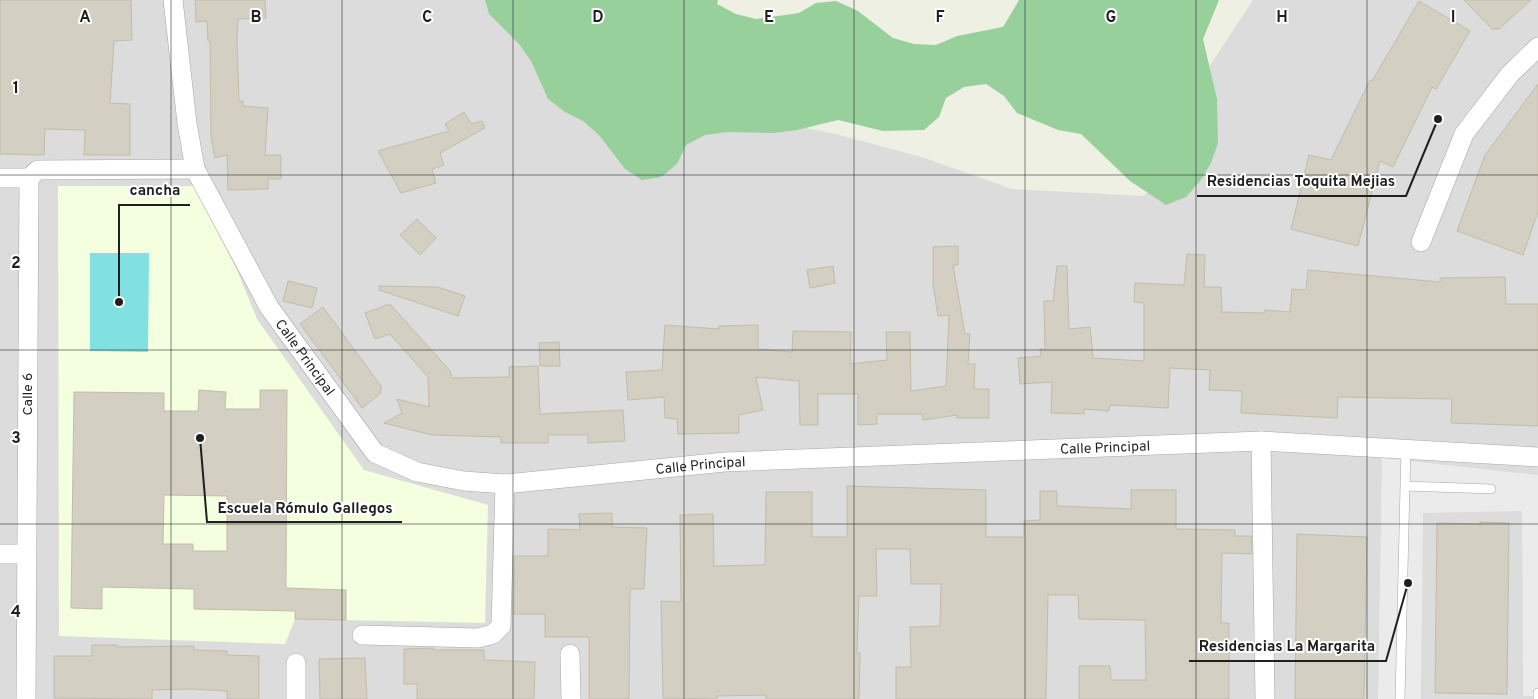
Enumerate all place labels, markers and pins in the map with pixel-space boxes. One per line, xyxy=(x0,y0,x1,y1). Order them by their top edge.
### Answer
callout: Residencias Toquita Mejias xyxy=(1197,166,1406,196)
callout: cancha xyxy=(119,175,190,205)
callout: Escuela Rómulo Gallegos xyxy=(207,492,402,522)
callout: Residencias La Margarita xyxy=(1189,631,1386,661)

